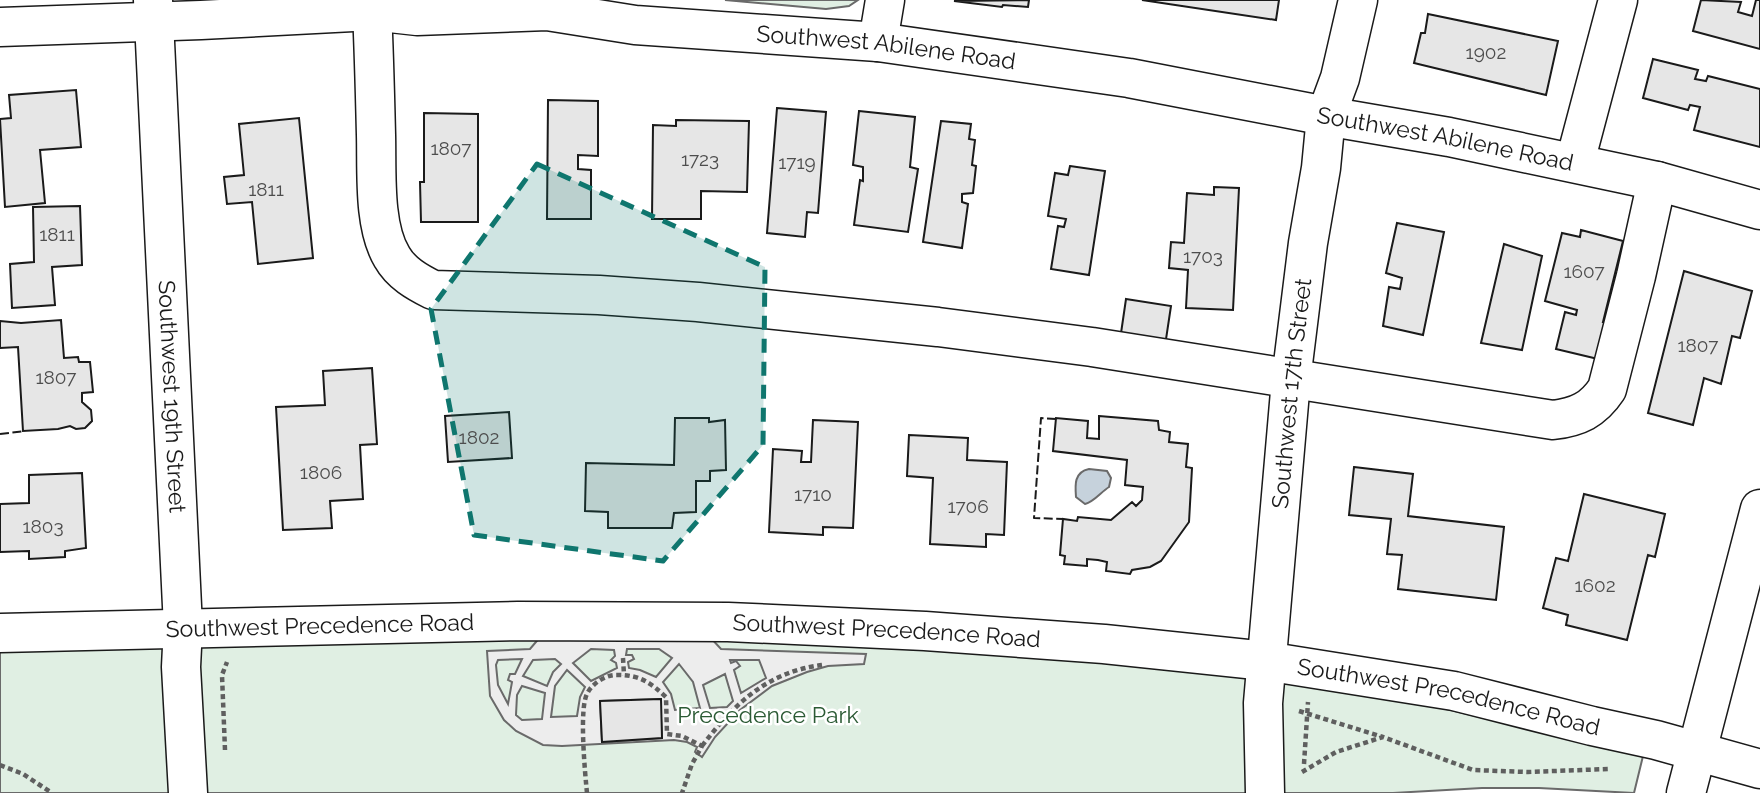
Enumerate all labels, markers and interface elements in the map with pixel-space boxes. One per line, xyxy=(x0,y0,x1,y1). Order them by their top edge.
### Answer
street label: Southwest Abilene Road xyxy=(756,20,1017,75)
house number: 1902 xyxy=(1466,41,1506,63)
street label: Southwest Abilene Road xyxy=(1315,101,1576,176)
house number: 1807 xyxy=(430,137,472,159)
house number: 1723 xyxy=(681,148,719,170)
house number: 1719 xyxy=(778,151,816,173)
house number: 1811 xyxy=(248,178,284,200)
house number: 1811 xyxy=(39,223,75,245)
house number: 1703 xyxy=(1183,245,1223,267)
house number: 1607 xyxy=(1563,260,1605,282)
street label: Southwest 17th Street xyxy=(1266,276,1317,510)
street label: Southwest 19th Street xyxy=(153,280,192,514)
house number: 1807 xyxy=(1677,334,1719,356)
house number: 1807 xyxy=(35,366,77,388)
house number: 1802 xyxy=(459,426,499,448)
house number: 1806 xyxy=(300,461,342,483)
house number: 1710 xyxy=(794,483,832,505)
house number: 1706 xyxy=(947,495,989,517)
house number: 1803 xyxy=(22,515,64,537)
house number: 1602 xyxy=(1574,574,1616,596)
street label: Southwest Precedence Road xyxy=(165,608,474,642)
street label: Southwest Precedence Road xyxy=(732,608,1042,652)
street label: Southwest Precedence Road xyxy=(1296,652,1603,740)
park label: Precedence Park xyxy=(677,701,859,728)

